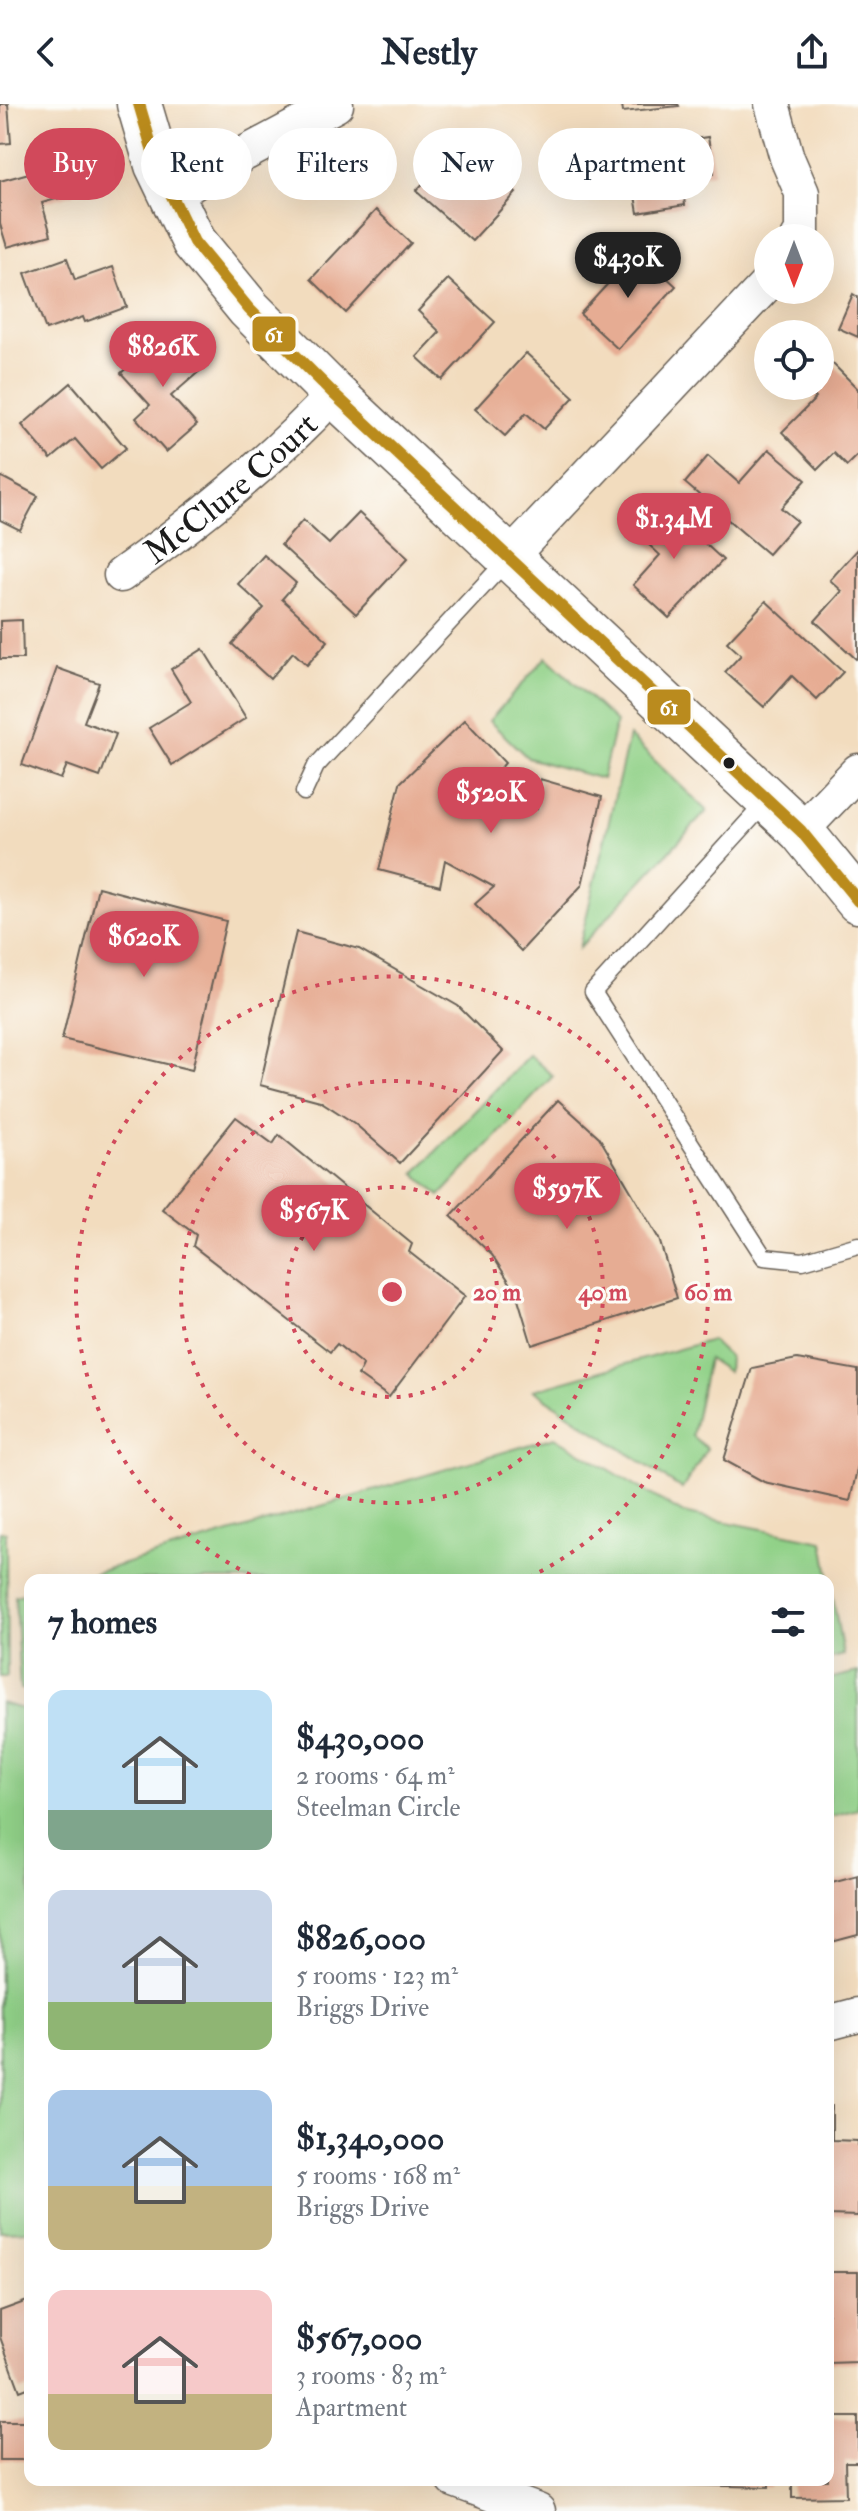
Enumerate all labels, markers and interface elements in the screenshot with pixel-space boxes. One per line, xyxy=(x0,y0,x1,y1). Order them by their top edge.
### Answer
icon: back xyxy=(24,30,68,74)
text: Nestly xyxy=(381,30,477,75)
icon: share xyxy=(790,30,834,74)
chip: Buy xyxy=(24,128,125,200)
chip: Rent xyxy=(141,128,252,200)
chip: Filters xyxy=(268,128,397,200)
chip: New xyxy=(413,128,522,200)
chip: Apartment xyxy=(538,128,714,200)
north arrow xyxy=(754,224,834,304)
map controls xyxy=(754,224,834,400)
pin: $430K xyxy=(572,232,684,300)
text: $430K xyxy=(593,242,663,274)
line badge: 61 xyxy=(251,315,297,353)
button: locate xyxy=(754,320,834,400)
pin: $826K xyxy=(107,321,219,389)
text: 61 xyxy=(265,321,284,349)
text: $826K xyxy=(127,331,199,363)
street label: McClure Court xyxy=(136,404,327,574)
pin: $1.34M xyxy=(609,493,739,561)
text: $1.34M xyxy=(635,503,713,535)
line badge: 61 xyxy=(646,688,692,726)
text: 61 xyxy=(660,694,679,722)
unlabelled marker xyxy=(721,755,737,771)
pin: $520K xyxy=(435,767,547,835)
text: $520K xyxy=(456,777,526,809)
pin: $620K xyxy=(88,911,200,979)
text: $620K xyxy=(108,921,180,953)
pin: $597K xyxy=(511,1163,623,1231)
text: $597K xyxy=(532,1173,602,1205)
pin: $567K xyxy=(258,1185,370,1253)
text: $567K xyxy=(279,1195,349,1227)
text: 20 m xyxy=(473,1277,521,1308)
text: 40 m xyxy=(578,1277,628,1308)
text: 60 m xyxy=(684,1277,732,1308)
centre of rings xyxy=(378,1278,406,1306)
icon: filters xyxy=(766,1600,810,1644)
text: 7 homes xyxy=(48,1601,157,1644)
text: $430,000 xyxy=(296,1717,424,1760)
icon: home xyxy=(112,1722,208,1818)
text: 2 rooms · 64 m² xyxy=(296,1760,455,1792)
text: Steelman Circle xyxy=(296,1792,460,1824)
text: $826,000 xyxy=(296,1917,426,1960)
icon: home xyxy=(112,1922,208,2018)
text: 5 rooms · 123 m² xyxy=(296,1960,458,1992)
text: Briggs Drive xyxy=(296,1992,429,2024)
text: $1,340,000 xyxy=(296,2117,445,2160)
icon: home xyxy=(112,2122,208,2218)
text: 5 rooms · 168 m² xyxy=(296,2160,460,2192)
text: Briggs Drive xyxy=(296,2192,429,2224)
text: $567,000 xyxy=(296,2317,423,2360)
icon: home xyxy=(112,2322,208,2418)
text: 3 rooms · 83 m² xyxy=(296,2360,446,2392)
text: Apartment xyxy=(296,2392,407,2424)

